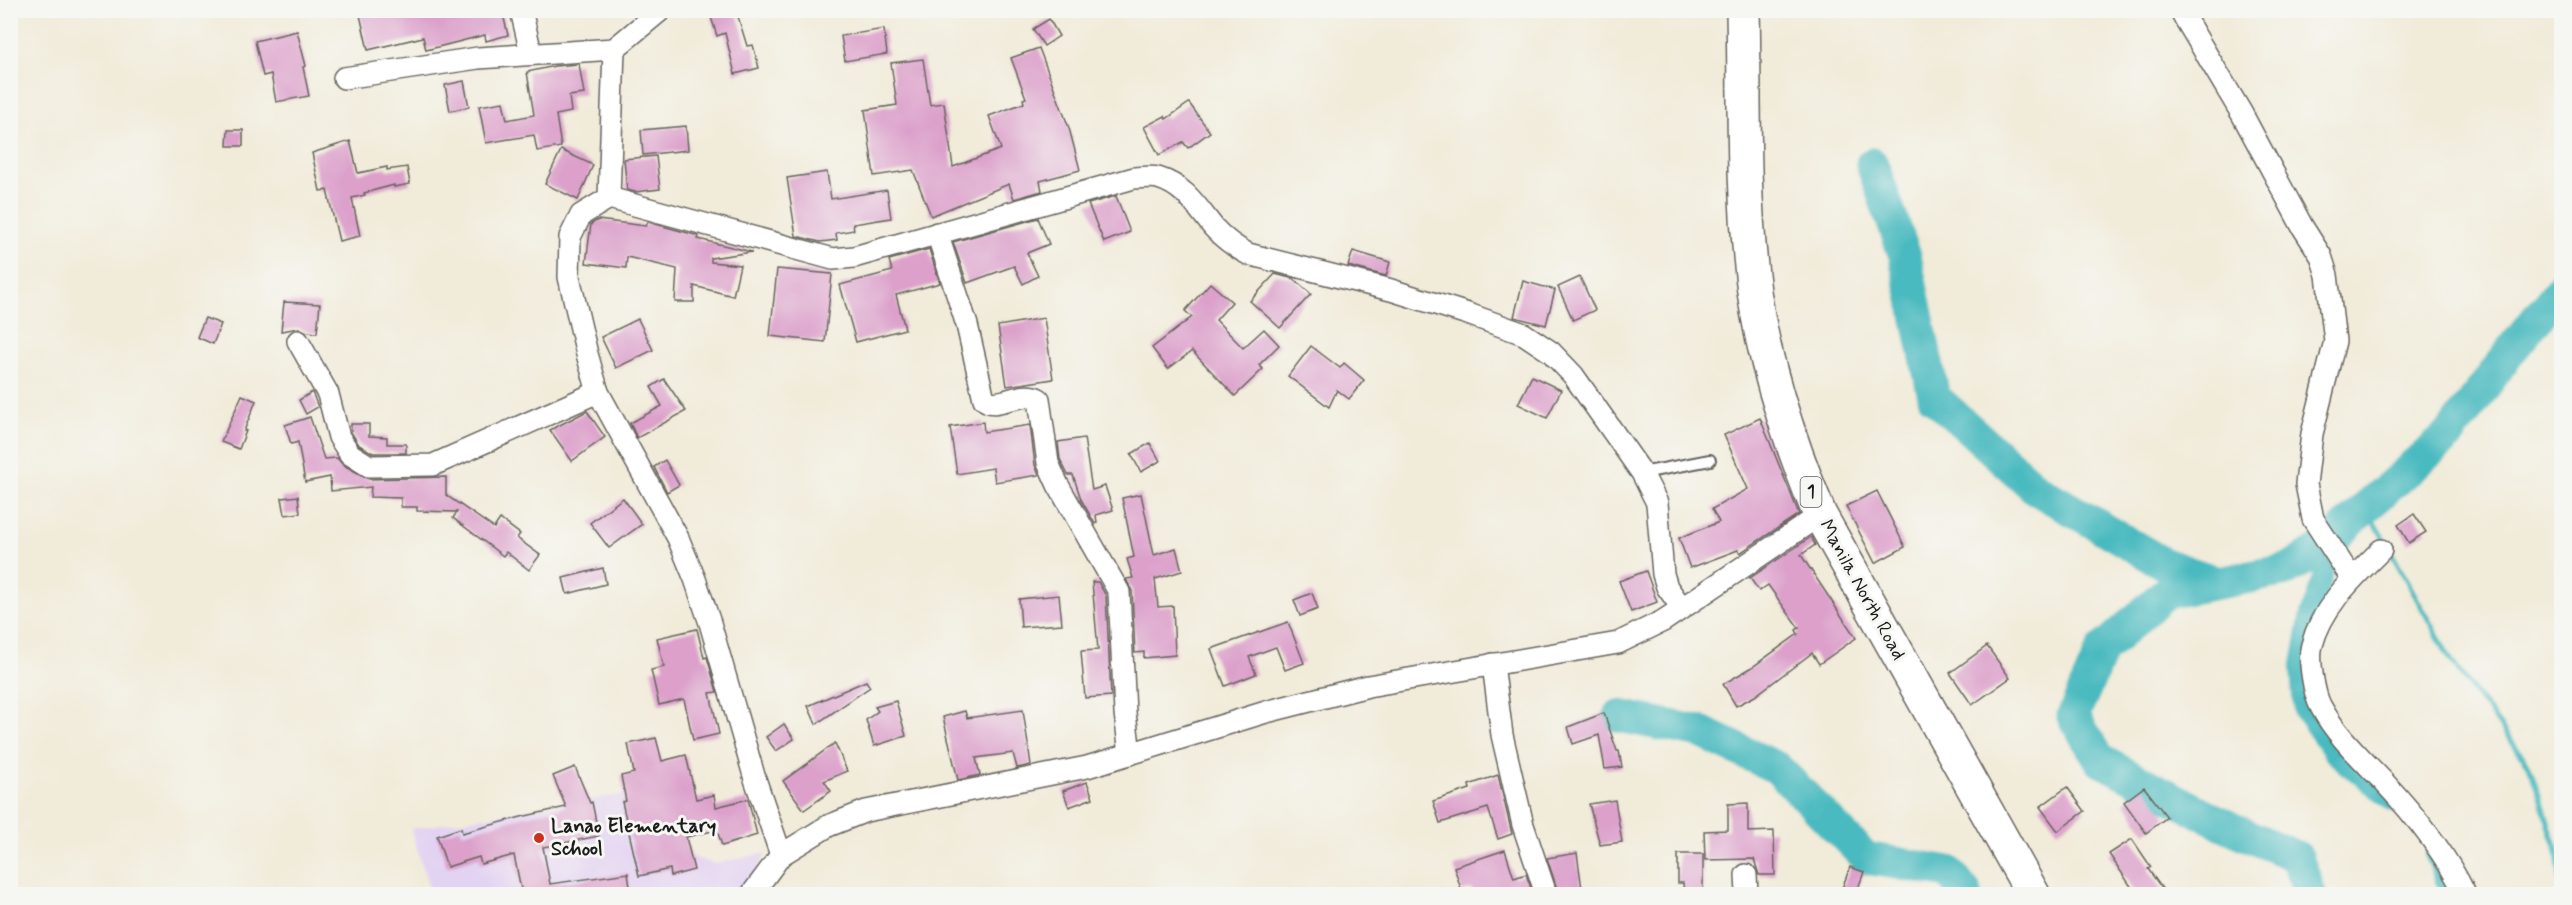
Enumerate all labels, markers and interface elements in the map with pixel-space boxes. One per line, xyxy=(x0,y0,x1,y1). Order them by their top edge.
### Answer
road number: 1 xyxy=(1800,477,1822,507)
street label: Manila North Road xyxy=(1812,515,1912,665)
place label: Lanao Elementary School xyxy=(551,813,716,863)
marker: Lanao Elementary School xyxy=(532,831,546,845)

